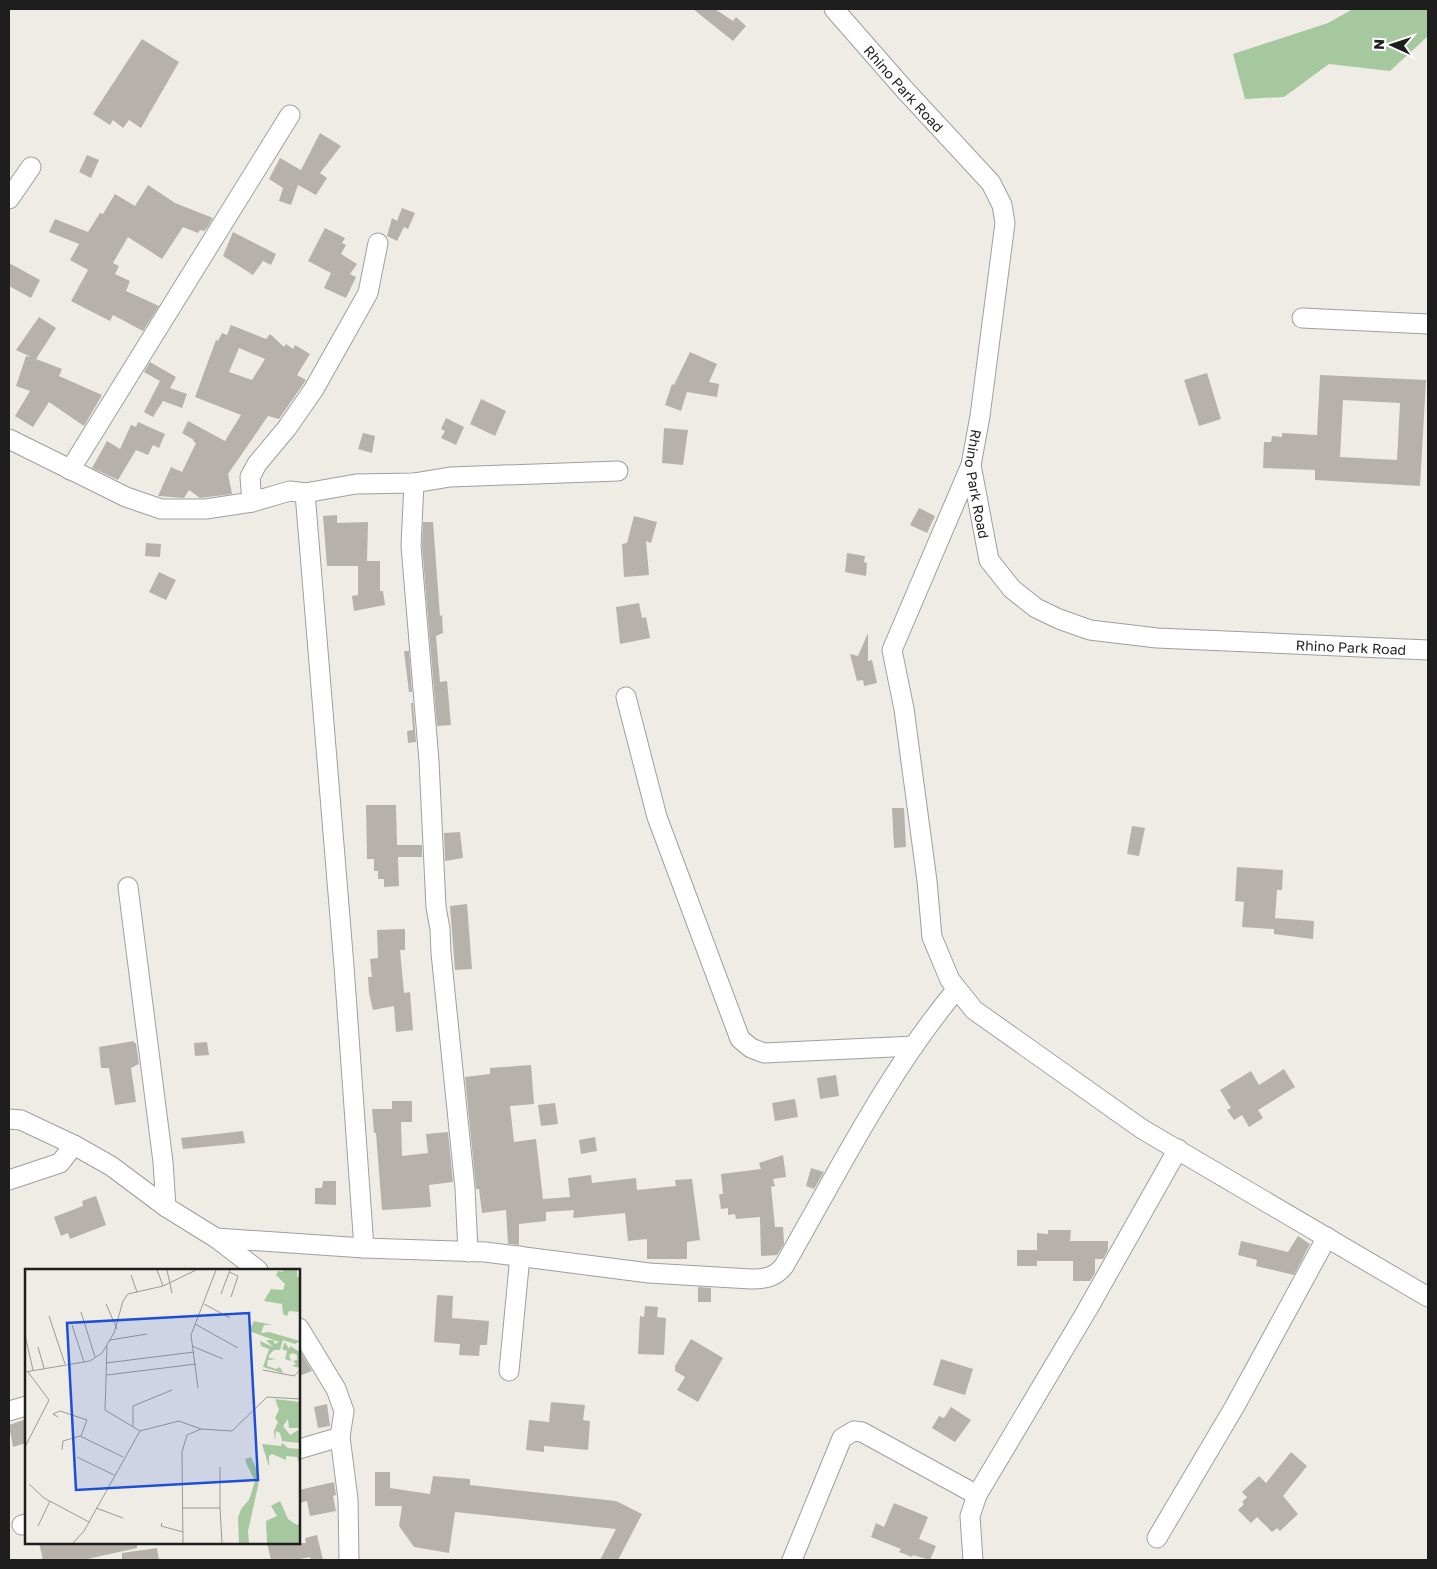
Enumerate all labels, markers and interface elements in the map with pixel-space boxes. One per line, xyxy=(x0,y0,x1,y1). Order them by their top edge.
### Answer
north arrow xyxy=(1367,20,1417,70)
text: N xyxy=(1370,39,1387,50)
street label: Rhino Park Road xyxy=(861,42,948,135)
street label: Rhino Park Road xyxy=(962,428,993,540)
street label: Rhino Park Road xyxy=(1295,636,1407,658)
inset map xyxy=(25,1269,300,1544)

